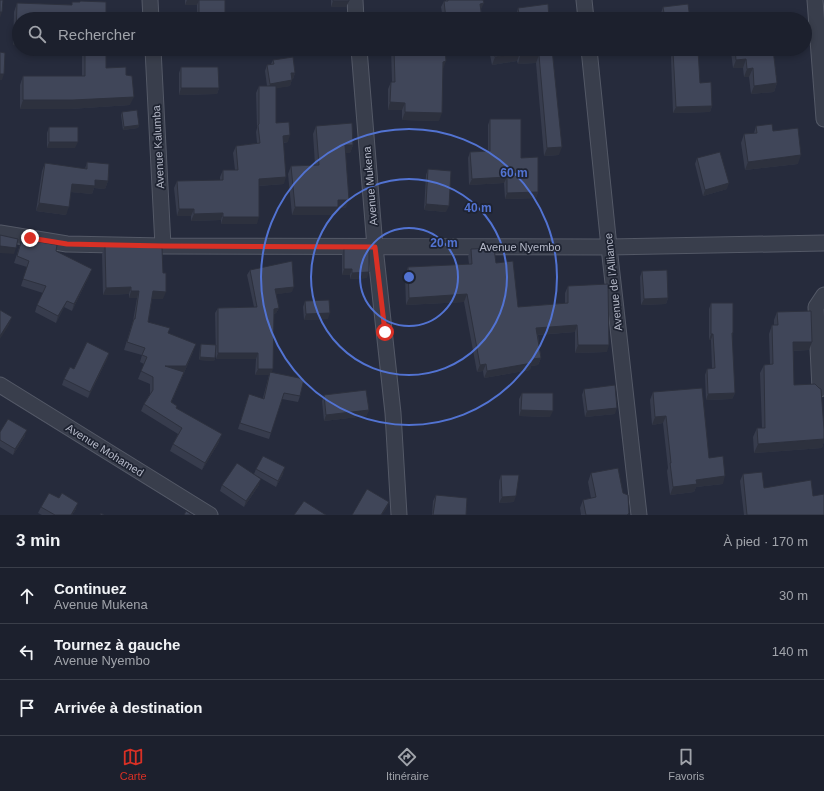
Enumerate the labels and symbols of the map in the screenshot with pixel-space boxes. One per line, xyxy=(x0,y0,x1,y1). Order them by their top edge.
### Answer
street label: Avenue Kalumba xyxy=(150,104,166,189)
street label: Avenue Mukena xyxy=(360,145,379,226)
text: 60 m xyxy=(500,166,528,180)
text: 40 m xyxy=(464,201,492,215)
route end xyxy=(21,229,39,247)
street label: Avenue de l'Alliance xyxy=(602,232,624,332)
text: 20 m xyxy=(430,236,458,250)
street label: Avenue Nyembo xyxy=(479,241,561,253)
centre of rings xyxy=(402,270,416,284)
route start xyxy=(376,323,394,341)
street label: Avenue Mohamed xyxy=(64,421,146,479)

